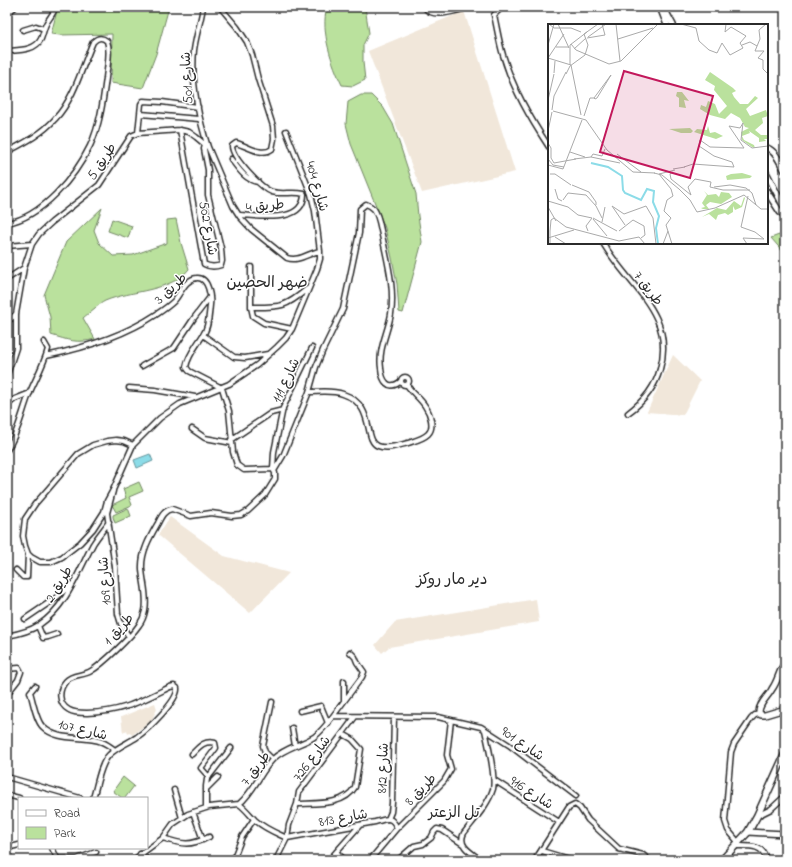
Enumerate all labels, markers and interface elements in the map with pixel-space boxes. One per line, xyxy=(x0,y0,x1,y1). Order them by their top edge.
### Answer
inset map xyxy=(548,24,768,244)
street label: شارع 501 xyxy=(176,51,199,105)
street label: طريق 5 xyxy=(82,139,122,185)
street label: شارع 404 xyxy=(299,159,334,214)
street label: طريق 4 xyxy=(245,194,285,219)
street label: شارع 502 xyxy=(192,199,223,257)
street label: طريق 7 xyxy=(628,267,668,311)
street label: طريق 3 xyxy=(150,268,192,310)
district label: ضهر الحصين xyxy=(226,271,308,295)
street label: شارع 111 xyxy=(267,355,306,406)
street label: شارع 109 xyxy=(93,556,118,606)
street label: طريق 2 xyxy=(40,562,79,607)
district label: دير مار روكز xyxy=(414,568,488,592)
street label: طريق 1 xyxy=(99,609,139,651)
street label: شارع 107 xyxy=(56,714,109,747)
street label: شارع 901 xyxy=(496,722,548,767)
street label: شارع 726 xyxy=(288,732,336,786)
street label: شارع 812 xyxy=(372,742,395,794)
street label: 7 طريق xyxy=(236,747,276,791)
street label: طريق 8 xyxy=(400,769,442,811)
street label: شارع 916 xyxy=(505,771,557,815)
legend xyxy=(18,797,148,849)
district label: تل الزعتر xyxy=(426,802,480,824)
street label: شارع 813 xyxy=(317,804,369,833)
text: Road xyxy=(54,805,80,823)
text: Park xyxy=(54,825,76,843)

